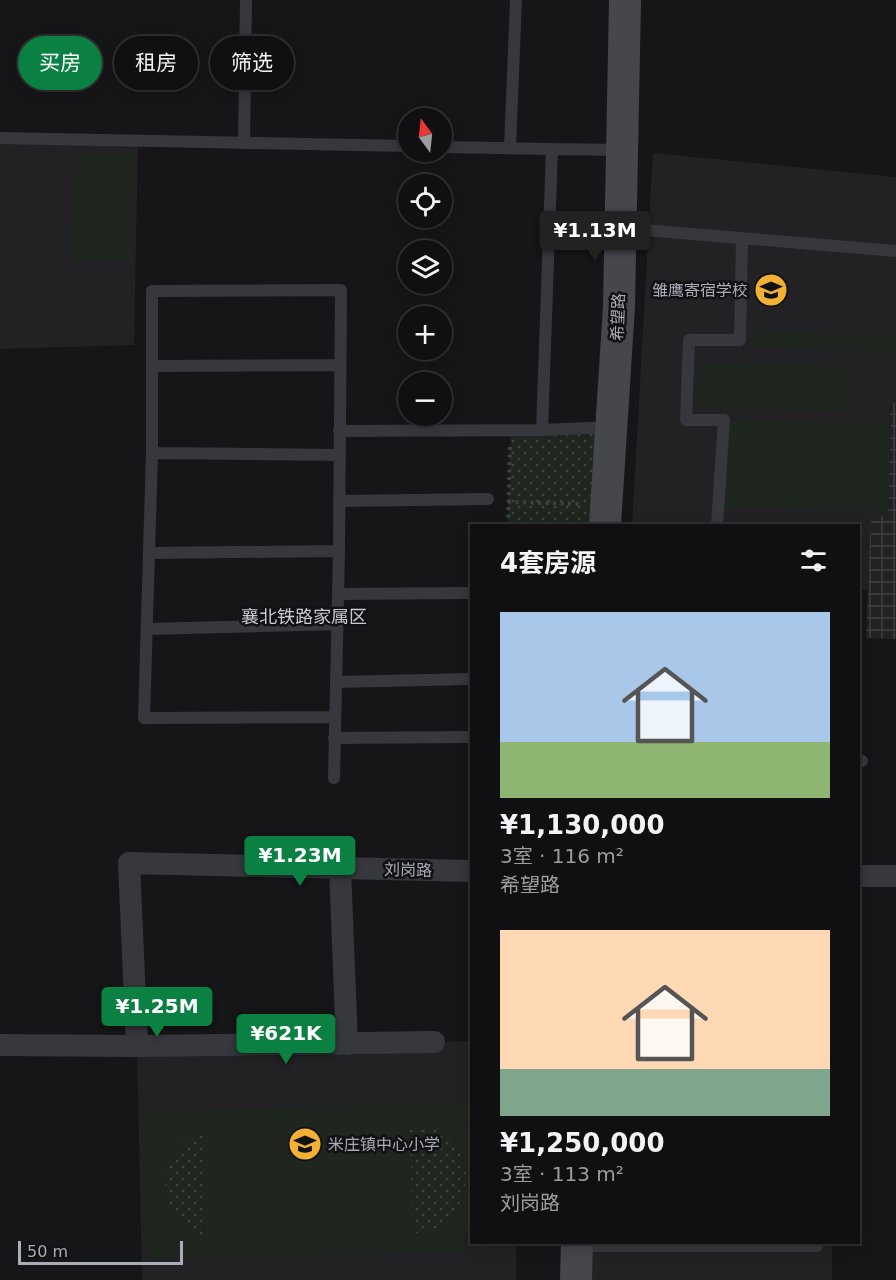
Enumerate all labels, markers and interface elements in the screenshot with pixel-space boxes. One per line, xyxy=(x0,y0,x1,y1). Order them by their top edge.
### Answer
chip: 买房 xyxy=(18,36,102,90)
chip: 租房 xyxy=(114,36,198,90)
chip: 筛选 xyxy=(210,36,294,90)
north arrow xyxy=(398,108,452,162)
map controls xyxy=(398,108,452,426)
button: locate xyxy=(398,174,452,228)
pin: ¥1.13M xyxy=(546,211,644,262)
text: ¥1.13M xyxy=(553,218,637,242)
button: layers xyxy=(398,240,452,294)
school or university icon: 雏鹰寄宿学校 xyxy=(753,272,789,308)
place label: 雏鹰寄宿学校 xyxy=(652,281,748,300)
street label: 希望路 xyxy=(608,293,628,341)
button: + xyxy=(398,306,452,360)
button: − xyxy=(398,372,452,426)
icon: filters xyxy=(797,544,830,577)
text: 4套房源 xyxy=(500,548,596,578)
district label: 襄北铁路家属区 xyxy=(241,606,367,627)
icon: home xyxy=(611,651,719,759)
text: ¥1,130,000 xyxy=(500,810,664,840)
pin: ¥1.23M xyxy=(251,836,349,887)
text: ¥1.23M xyxy=(258,843,342,867)
text: 3室 · 116 m² xyxy=(500,844,624,868)
street label: 刘岗路 xyxy=(384,860,432,880)
text: 希望路 xyxy=(500,873,560,897)
icon: home xyxy=(611,969,719,1077)
pin: ¥1.25M xyxy=(108,987,206,1038)
text: ¥1.25M xyxy=(115,994,199,1018)
pin: ¥621K xyxy=(244,1014,328,1065)
text: ¥621K xyxy=(250,1021,322,1045)
school or university icon: 米庄镇中心小学 xyxy=(287,1126,323,1162)
text: ¥1,250,000 xyxy=(500,1128,664,1158)
place label: 米庄镇中心小学 xyxy=(328,1135,440,1154)
text: 3室 · 113 m² xyxy=(500,1162,624,1186)
text: 刘岗路 xyxy=(500,1191,560,1215)
scale bar xyxy=(18,1238,183,1266)
text: 50 m xyxy=(27,1242,68,1261)

